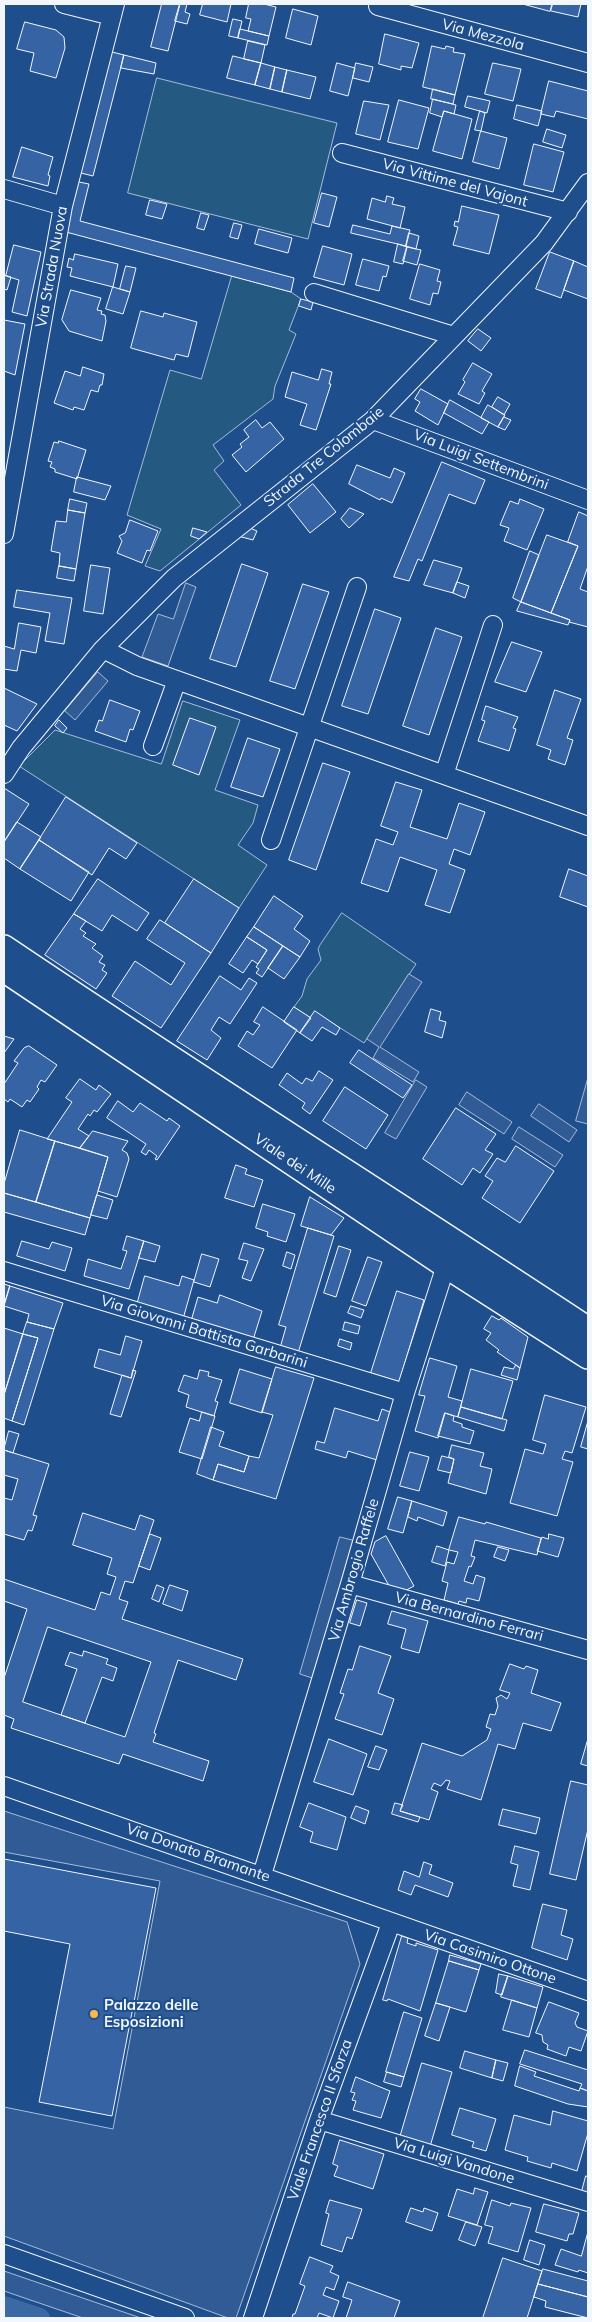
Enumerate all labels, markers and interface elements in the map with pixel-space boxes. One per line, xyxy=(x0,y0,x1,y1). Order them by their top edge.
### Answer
street label: Via Mezzola xyxy=(440,15,526,55)
street label: Via Vittime del Vajont xyxy=(380,155,530,211)
street label: Via Strada Nuova xyxy=(32,205,72,329)
street label: Strada Tre Colombaie xyxy=(260,403,388,511)
street label: Via Luigi Settembrini xyxy=(411,426,551,494)
street label: Viale dei Mille xyxy=(251,1130,339,1198)
street label: Via Giovanni Battista Garbarini xyxy=(98,1292,310,1372)
street label: Via Ambrogio Raffele xyxy=(325,1496,383,1644)
street label: Via Bernardino Ferrari xyxy=(393,1589,545,1645)
street label: Via Donato Bramante xyxy=(124,1820,272,1886)
street label: Via Casimiro Ottone xyxy=(421,1926,559,1988)
place label: Palazzo delle Esposizioni xyxy=(104,1996,198,2031)
marker: Palazzo delle Esposizioni xyxy=(88,2008,100,2020)
street label: Viale Francesco II Sforza xyxy=(284,2037,356,2203)
street label: Via Luigi Vandone xyxy=(391,2134,517,2188)

